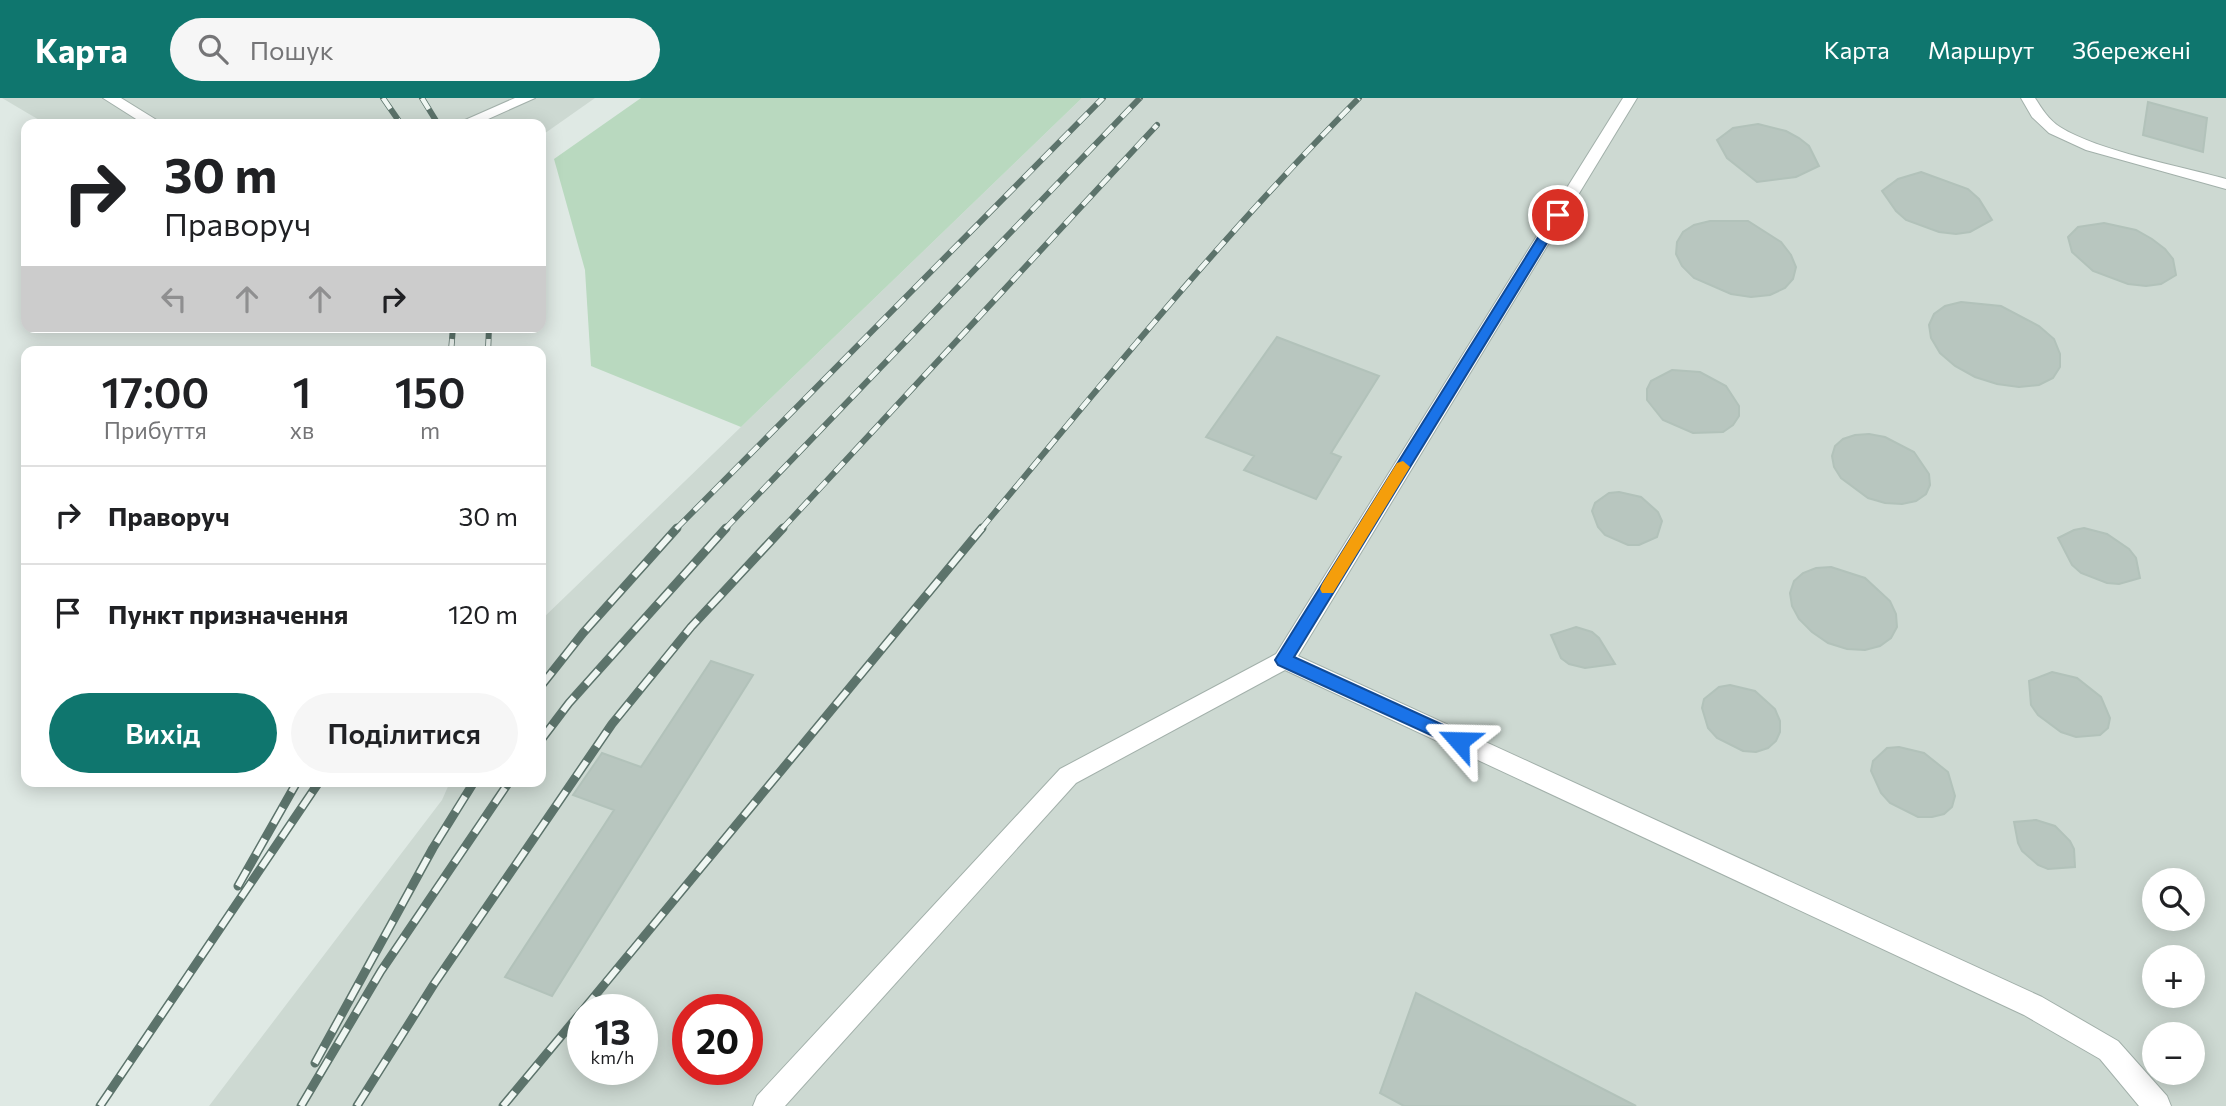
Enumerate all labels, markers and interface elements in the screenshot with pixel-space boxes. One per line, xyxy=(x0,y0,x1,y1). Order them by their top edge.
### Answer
search box xyxy=(170,18,660,81)
text: Карта xyxy=(35,29,128,70)
icon: search xyxy=(194,30,232,68)
text: Пошук xyxy=(250,34,334,65)
text: Карта xyxy=(1824,35,1890,64)
text: Маршрут xyxy=(1928,35,2034,64)
text: Збережені xyxy=(2072,35,2191,64)
text: 30 m xyxy=(164,143,277,203)
icon: right xyxy=(49,147,140,238)
pin xyxy=(1528,185,1588,245)
icon: arrive xyxy=(1539,196,1577,234)
text: Праворуч xyxy=(164,203,311,243)
icon: left xyxy=(155,280,193,318)
icon: ahead xyxy=(228,280,266,318)
icon: ahead xyxy=(301,280,339,318)
icon: right xyxy=(374,280,412,318)
text: 17:00 xyxy=(102,365,209,417)
text: 1 xyxy=(293,365,311,417)
text: 150 xyxy=(395,365,465,417)
text: Прибуття xyxy=(104,416,207,444)
text: хв xyxy=(290,416,314,444)
text: m xyxy=(420,416,440,444)
icon: right xyxy=(49,496,87,534)
text: Праворуч xyxy=(108,500,230,531)
text: 30 m xyxy=(459,500,518,531)
icon: arrive xyxy=(49,594,87,632)
text: Пункт призначення xyxy=(108,598,348,629)
text: 120 m xyxy=(448,598,518,629)
button: Вихід xyxy=(49,693,277,773)
button: Поділитися xyxy=(291,693,518,773)
position arrow xyxy=(1422,704,1496,778)
map controls xyxy=(2142,868,2205,1085)
button: search xyxy=(2142,868,2205,931)
button: + xyxy=(2142,945,2205,1008)
speed limit sign: 20 xyxy=(672,994,763,1085)
text: 13 xyxy=(594,1009,631,1052)
button: − xyxy=(2142,1022,2205,1085)
text: km/h xyxy=(591,1046,634,1068)

